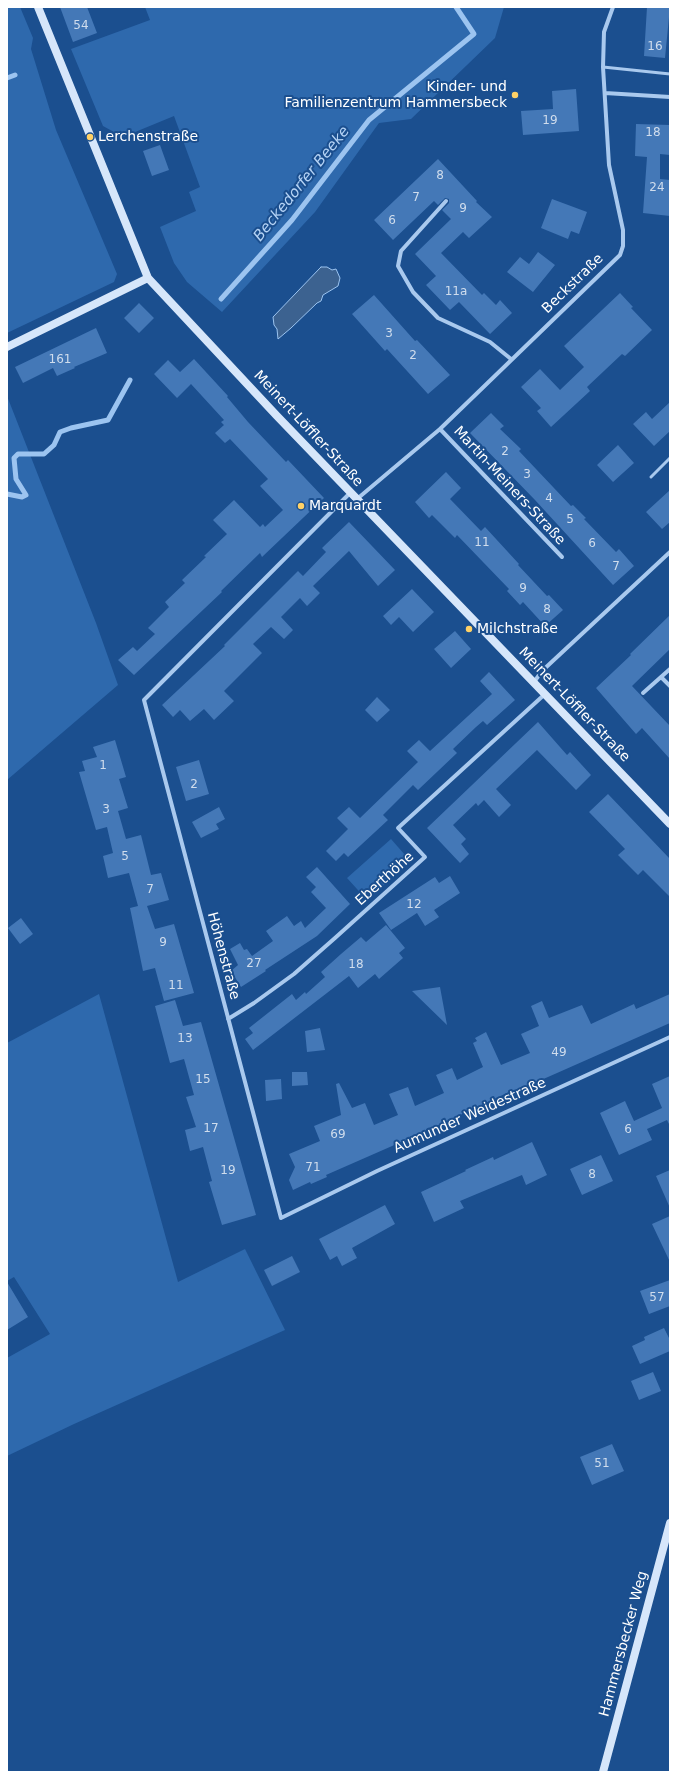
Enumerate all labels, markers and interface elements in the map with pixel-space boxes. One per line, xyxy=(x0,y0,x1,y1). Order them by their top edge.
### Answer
house number: 54 xyxy=(73,19,89,33)
house number: 16 xyxy=(647,40,663,54)
place label: Kinder- und Familienzentrum Hammersbeck xyxy=(284,79,507,112)
marker: Kinder- und Familienzentrum Hammersbeck xyxy=(510,90,520,100)
house number: 19 xyxy=(542,114,558,128)
water label: Beckedorfer Beeke xyxy=(250,123,354,245)
house number: 18 xyxy=(645,126,661,140)
place label: Lerchenstraße xyxy=(98,129,198,145)
marker: Lerchenstraße xyxy=(85,132,95,142)
house number: 8 xyxy=(436,169,444,183)
house number: 24 xyxy=(649,181,665,195)
house number: 7 xyxy=(412,191,420,205)
house number: 9 xyxy=(459,202,467,216)
house number: 6 xyxy=(388,214,396,228)
street label: Beckstraße xyxy=(539,251,607,317)
house number: 11a xyxy=(445,285,467,299)
house number: 3 xyxy=(385,327,393,341)
house number: 2 xyxy=(409,349,417,363)
house number: 161 xyxy=(49,353,71,367)
street label: Meinert-Löffler-Straße xyxy=(250,367,366,491)
street label: Martin-Meiners-Straße xyxy=(450,423,568,549)
house number: 2 xyxy=(501,445,509,459)
house number: 3 xyxy=(523,468,531,482)
house number: 4 xyxy=(545,492,553,506)
place label: Marquardt xyxy=(309,498,381,514)
marker: Marquardt xyxy=(296,501,306,511)
house number: 5 xyxy=(566,513,574,527)
house number: 11 xyxy=(474,536,490,550)
house number: 6 xyxy=(588,537,596,551)
house number: 7 xyxy=(612,560,620,574)
house number: 9 xyxy=(519,582,527,596)
house number: 8 xyxy=(543,603,551,617)
place label: Milchstraße xyxy=(477,621,558,637)
marker: Milchstraße xyxy=(464,624,474,634)
street label: Meinert-Löffler-Straße xyxy=(515,644,633,766)
house number: 1 xyxy=(99,759,107,773)
house number: 2 xyxy=(190,778,198,792)
house number: 3 xyxy=(102,803,110,817)
street label: Eberthöhe xyxy=(352,848,418,910)
house number: 5 xyxy=(121,850,129,864)
house number: 7 xyxy=(146,883,154,897)
house number: 12 xyxy=(406,898,422,912)
street label: Höhenstraße xyxy=(203,910,243,1002)
house number: 9 xyxy=(159,936,167,950)
house number: 27 xyxy=(246,957,262,971)
house number: 18 xyxy=(348,958,364,972)
house number: 11 xyxy=(168,979,184,993)
house number: 13 xyxy=(177,1032,193,1046)
house number: 49 xyxy=(551,1046,567,1060)
house number: 15 xyxy=(195,1073,211,1087)
street label: Aumunder Weidestraße xyxy=(391,1075,549,1157)
house number: 17 xyxy=(203,1122,219,1136)
house number: 6 xyxy=(624,1123,632,1137)
house number: 69 xyxy=(330,1128,346,1142)
house number: 71 xyxy=(305,1161,321,1175)
house number: 19 xyxy=(220,1164,236,1178)
house number: 8 xyxy=(588,1168,596,1182)
house number: 57 xyxy=(649,1291,665,1305)
house number: 51 xyxy=(594,1457,610,1471)
street label: Hammersbecker Weg xyxy=(596,1569,652,1719)

